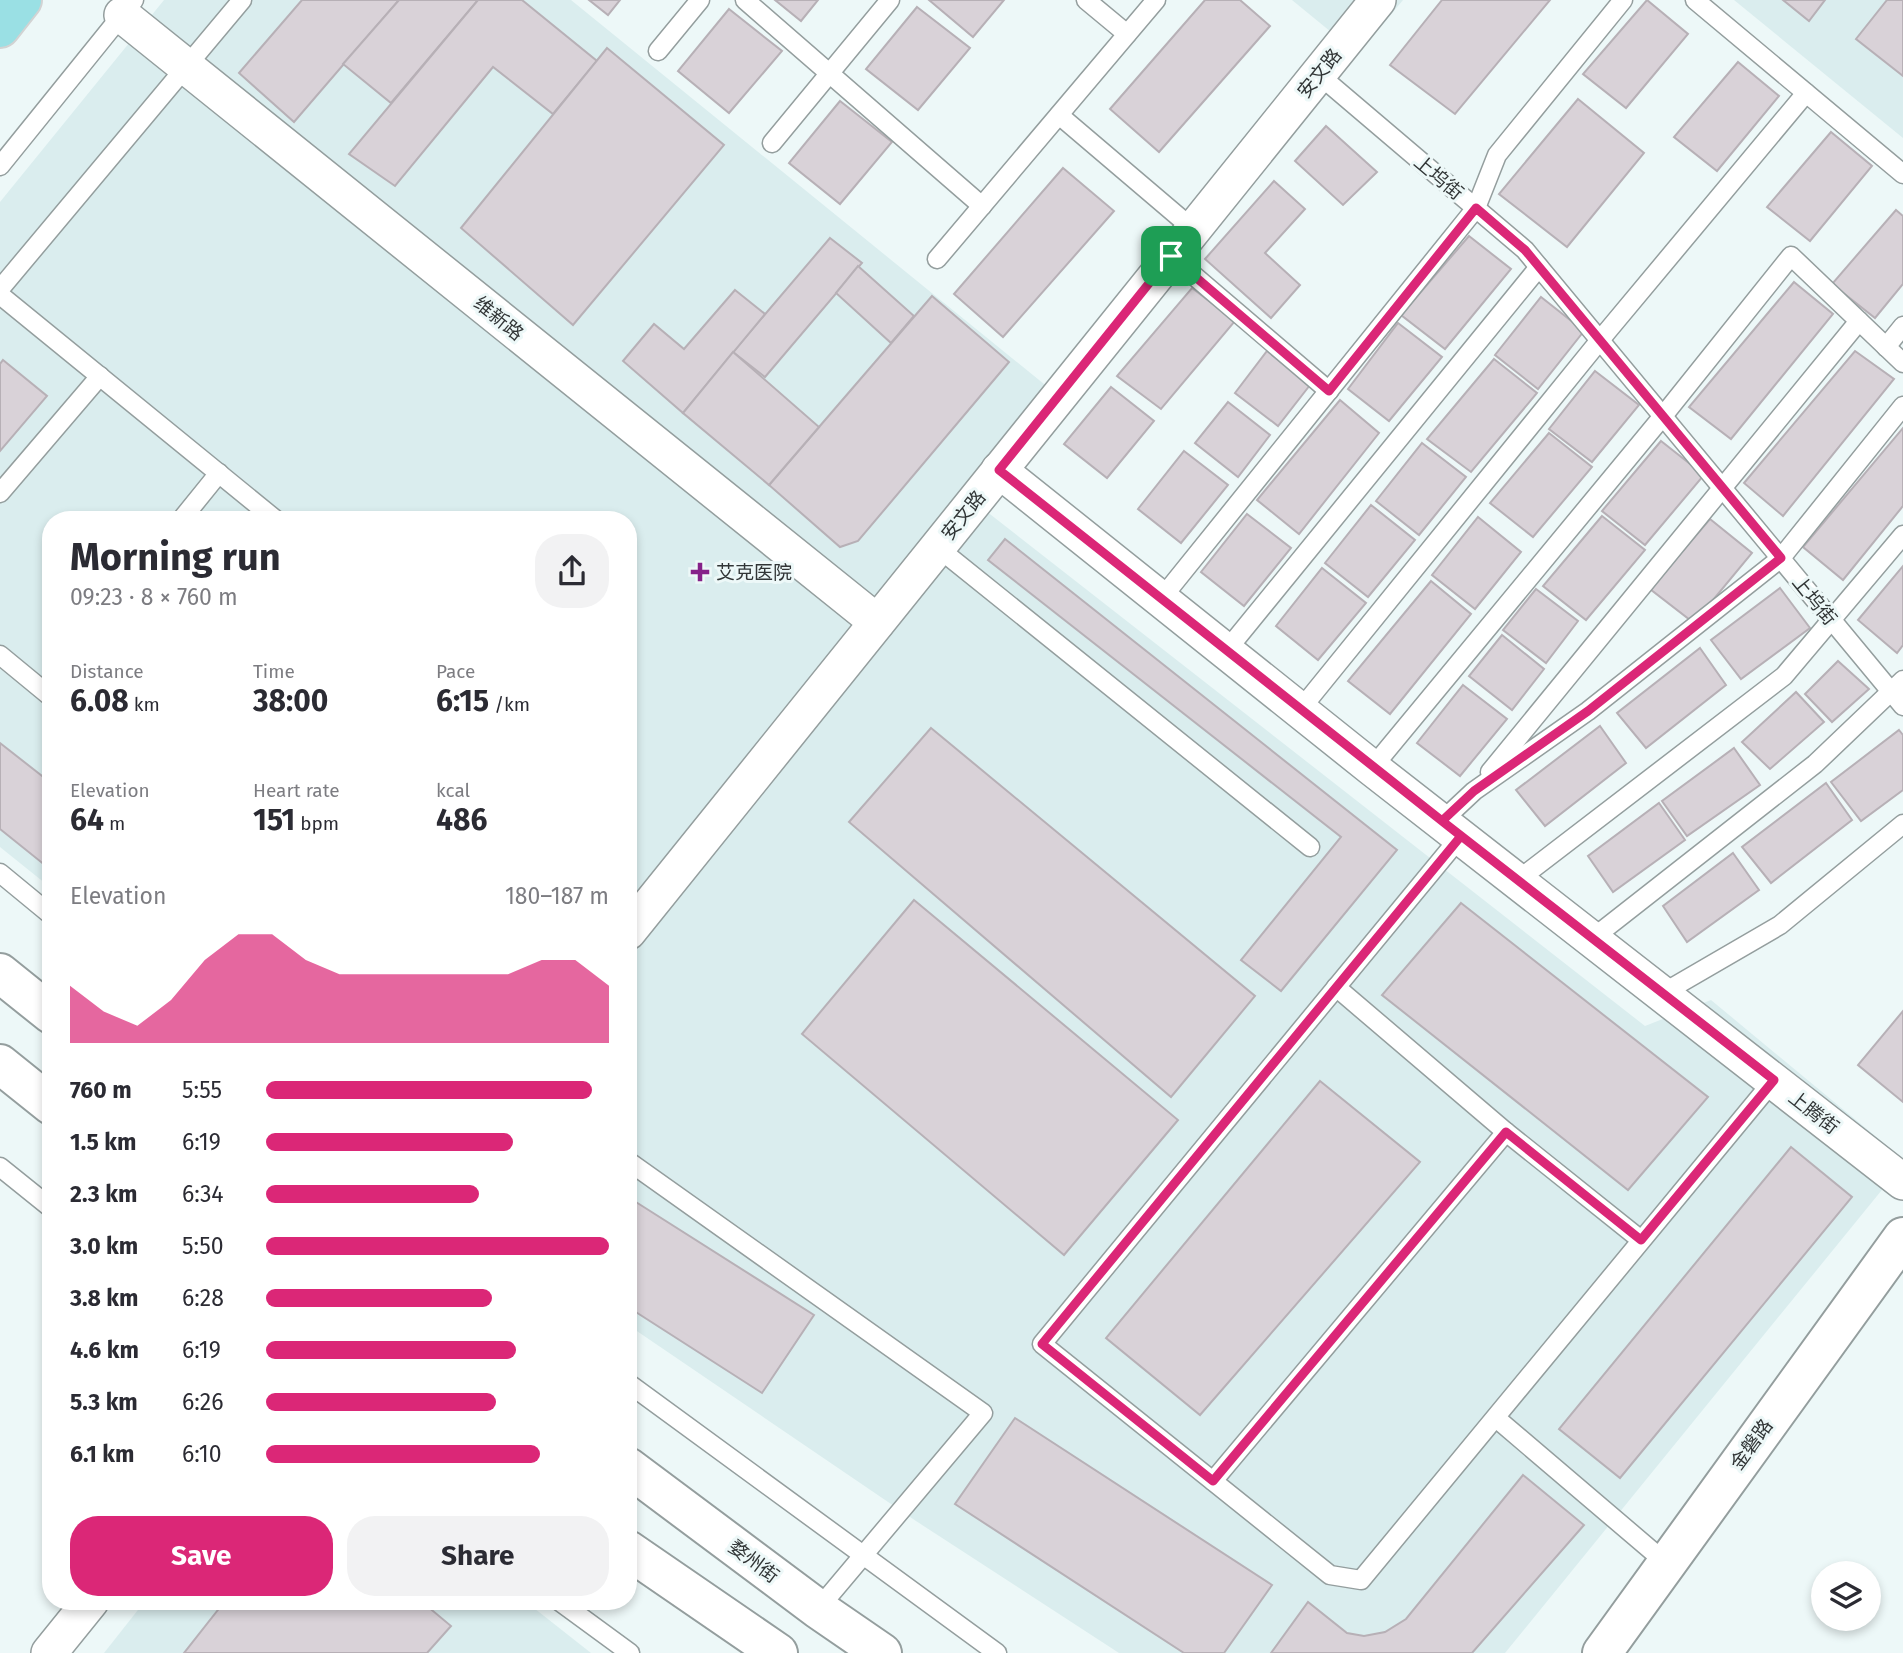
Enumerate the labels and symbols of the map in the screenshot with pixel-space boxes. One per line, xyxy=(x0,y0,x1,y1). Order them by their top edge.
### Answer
street label: 安文路 xyxy=(1293,44,1346,103)
street label: 上坞街 xyxy=(1409,150,1468,205)
pin xyxy=(1141,226,1201,286)
street label: 维新路 xyxy=(469,292,528,345)
street label: 安文路 xyxy=(937,486,990,545)
place label: 艾克医院 xyxy=(716,561,792,584)
marker: 艾克医院 xyxy=(690,562,710,582)
street label: 上坞街 xyxy=(1788,571,1841,630)
street label: 上腾街 xyxy=(1784,1086,1843,1139)
street label: 金磐路 xyxy=(1725,1414,1777,1474)
street label: 婺州街 xyxy=(724,1535,783,1588)

